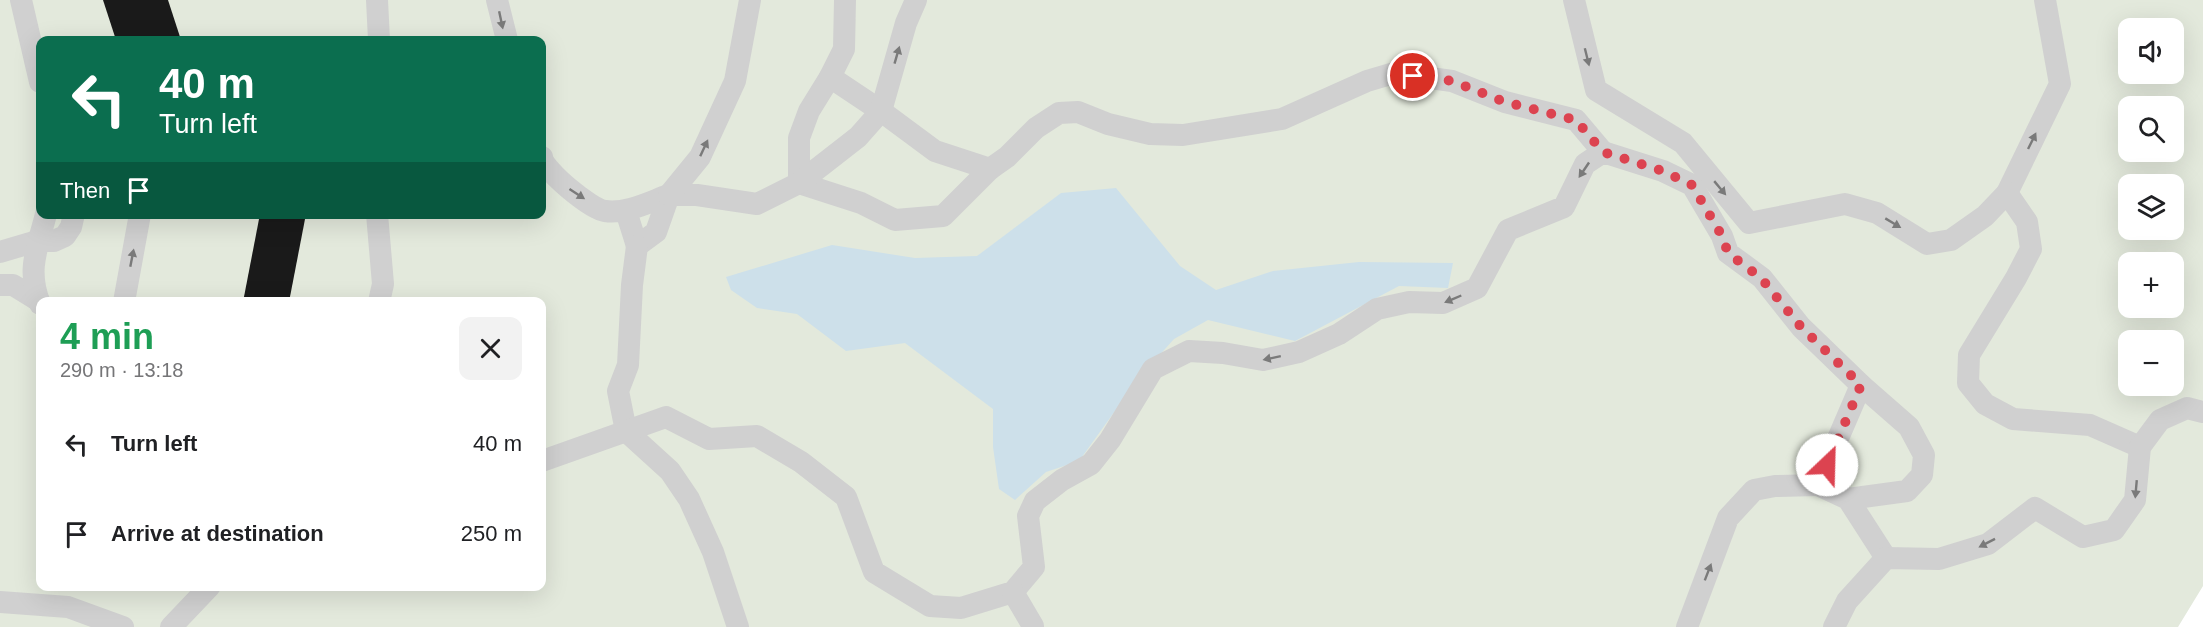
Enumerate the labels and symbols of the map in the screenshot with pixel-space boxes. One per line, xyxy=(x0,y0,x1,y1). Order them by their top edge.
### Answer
one-way arrow xyxy=(497,11,506,30)
one-way arrow xyxy=(893,46,902,64)
one-way arrow xyxy=(1583,48,1593,66)
pin xyxy=(1387,50,1438,101)
one-way arrow xyxy=(2028,132,2037,149)
one-way arrow xyxy=(699,140,708,157)
one-way arrow xyxy=(1578,161,1589,178)
one-way arrow xyxy=(1714,180,1727,196)
one-way arrow xyxy=(569,188,585,200)
one-way arrow xyxy=(1885,218,1901,229)
one-way arrow xyxy=(128,248,137,267)
one-way arrow xyxy=(1445,294,1462,303)
one-way arrow xyxy=(1262,354,1281,363)
position arrow xyxy=(1795,433,1859,497)
one-way arrow xyxy=(2131,479,2141,498)
one-way arrow xyxy=(1978,537,1996,547)
one-way arrow xyxy=(1703,563,1713,581)

